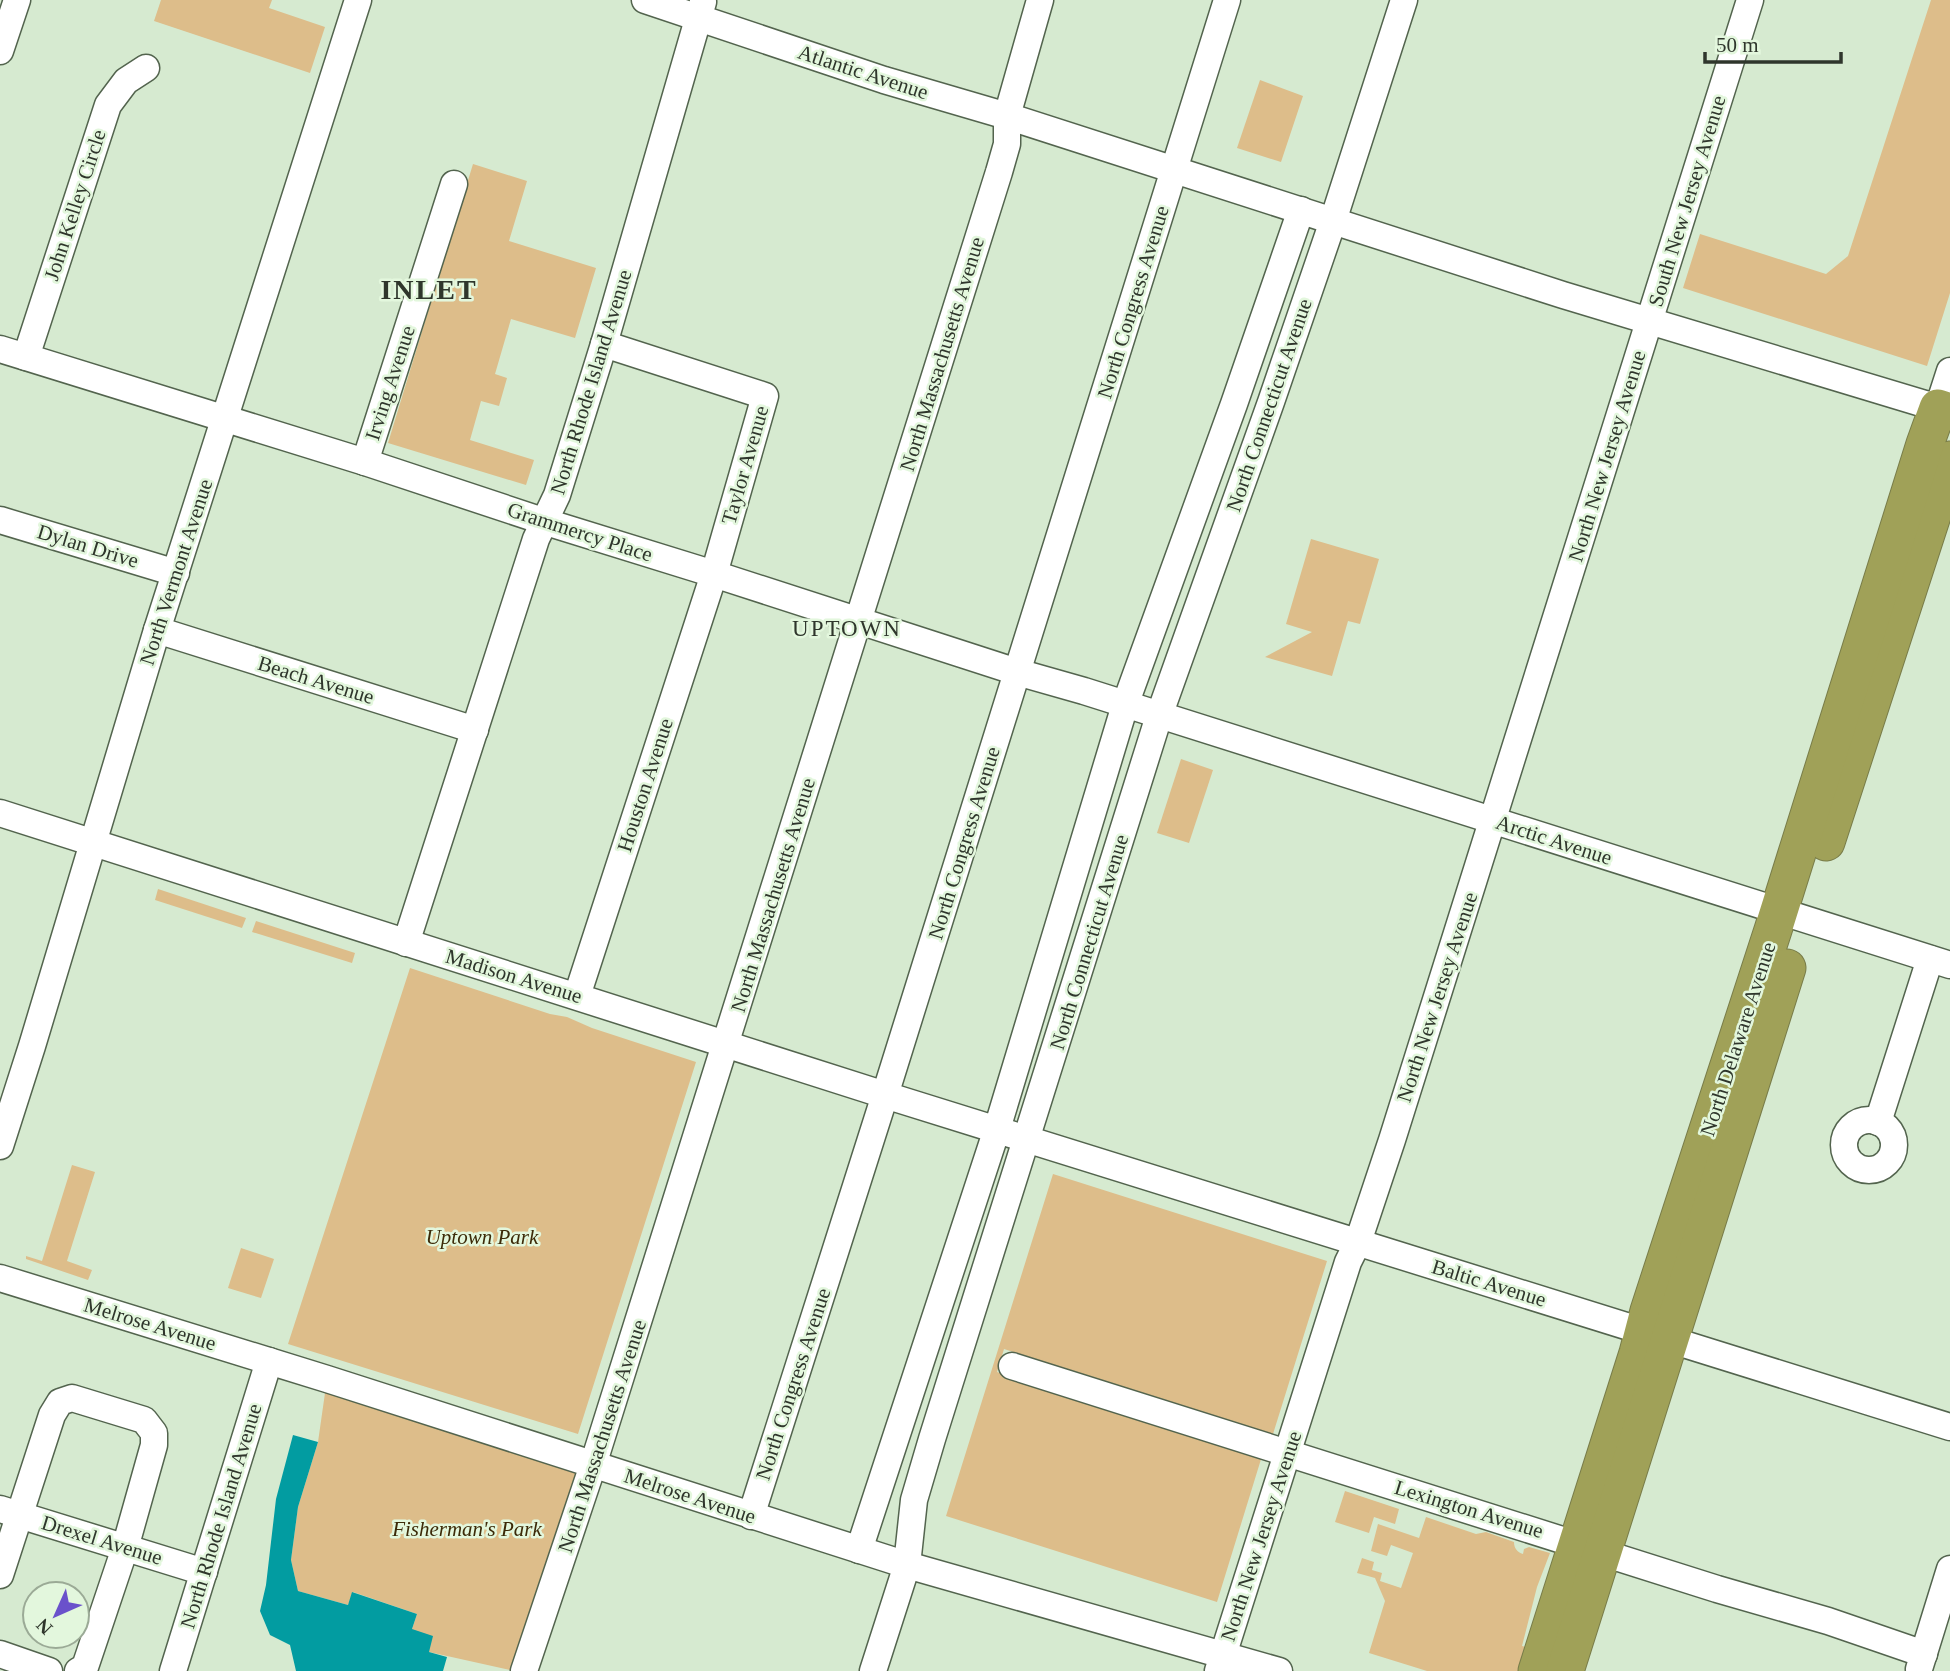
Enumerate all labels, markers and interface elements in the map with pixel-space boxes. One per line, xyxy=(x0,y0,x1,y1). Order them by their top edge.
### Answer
scale bar xyxy=(1705,21,1842,65)
text: 50 m xyxy=(1716,33,1759,57)
street label: Atlantic Avenue xyxy=(795,40,931,104)
street label: South New Jersey Avenue xyxy=(1643,93,1731,309)
street label: John Kelley Circle xyxy=(39,126,111,284)
street label: North Congress Avenue xyxy=(1092,203,1174,401)
street label: North Massachusetts Avenue xyxy=(895,234,989,474)
street label: North Rhode Island Avenue xyxy=(545,267,637,497)
district label: INLET xyxy=(380,274,478,305)
street label: North Connecticut Avenue xyxy=(1221,295,1317,515)
street label: Irving Avenue xyxy=(360,323,420,443)
street label: North New Jersey Avenue xyxy=(1563,348,1651,564)
street label: Taylor Avenue xyxy=(717,403,773,527)
street label: North Vermont Avenue xyxy=(135,476,217,668)
street label: Grammercy Place xyxy=(504,497,656,567)
street label: Dylan Drive xyxy=(35,519,141,573)
district label: UPTOWN xyxy=(792,616,902,641)
street label: Beach Avenue xyxy=(255,651,377,709)
street label: Houston Avenue xyxy=(612,715,678,855)
street label: North Congress Avenue xyxy=(923,744,1005,942)
street label: North Massachusetts Avenue xyxy=(726,775,820,1015)
street label: Arctic Avenue xyxy=(1493,810,1615,870)
street label: North Connecticut Avenue xyxy=(1045,832,1133,1052)
street label: North New Jersey Avenue xyxy=(1392,889,1482,1105)
street label: North Delaware Avenue xyxy=(1695,939,1781,1139)
street label: Madison Avenue xyxy=(443,944,585,1008)
park label: Uptown Park xyxy=(426,1225,539,1249)
street label: Baltic Avenue xyxy=(1429,1254,1549,1312)
street label: North Congress Avenue xyxy=(751,1285,835,1483)
street label: Melrose Avenue xyxy=(81,1293,219,1355)
street label: North Massachusetts Avenue xyxy=(553,1317,651,1555)
street label: North Rhode Island Avenue xyxy=(175,1401,267,1631)
street label: North New Jersey Avenue xyxy=(1216,1428,1306,1644)
street label: Melrose Avenue xyxy=(621,1463,759,1529)
street label: Lexington Avenue xyxy=(1392,1475,1546,1543)
street label: Drexel Avenue xyxy=(39,1510,165,1570)
park label: Fisherman's Park xyxy=(391,1517,543,1541)
north arrow xyxy=(21,1580,91,1650)
text: N xyxy=(32,1614,57,1639)

